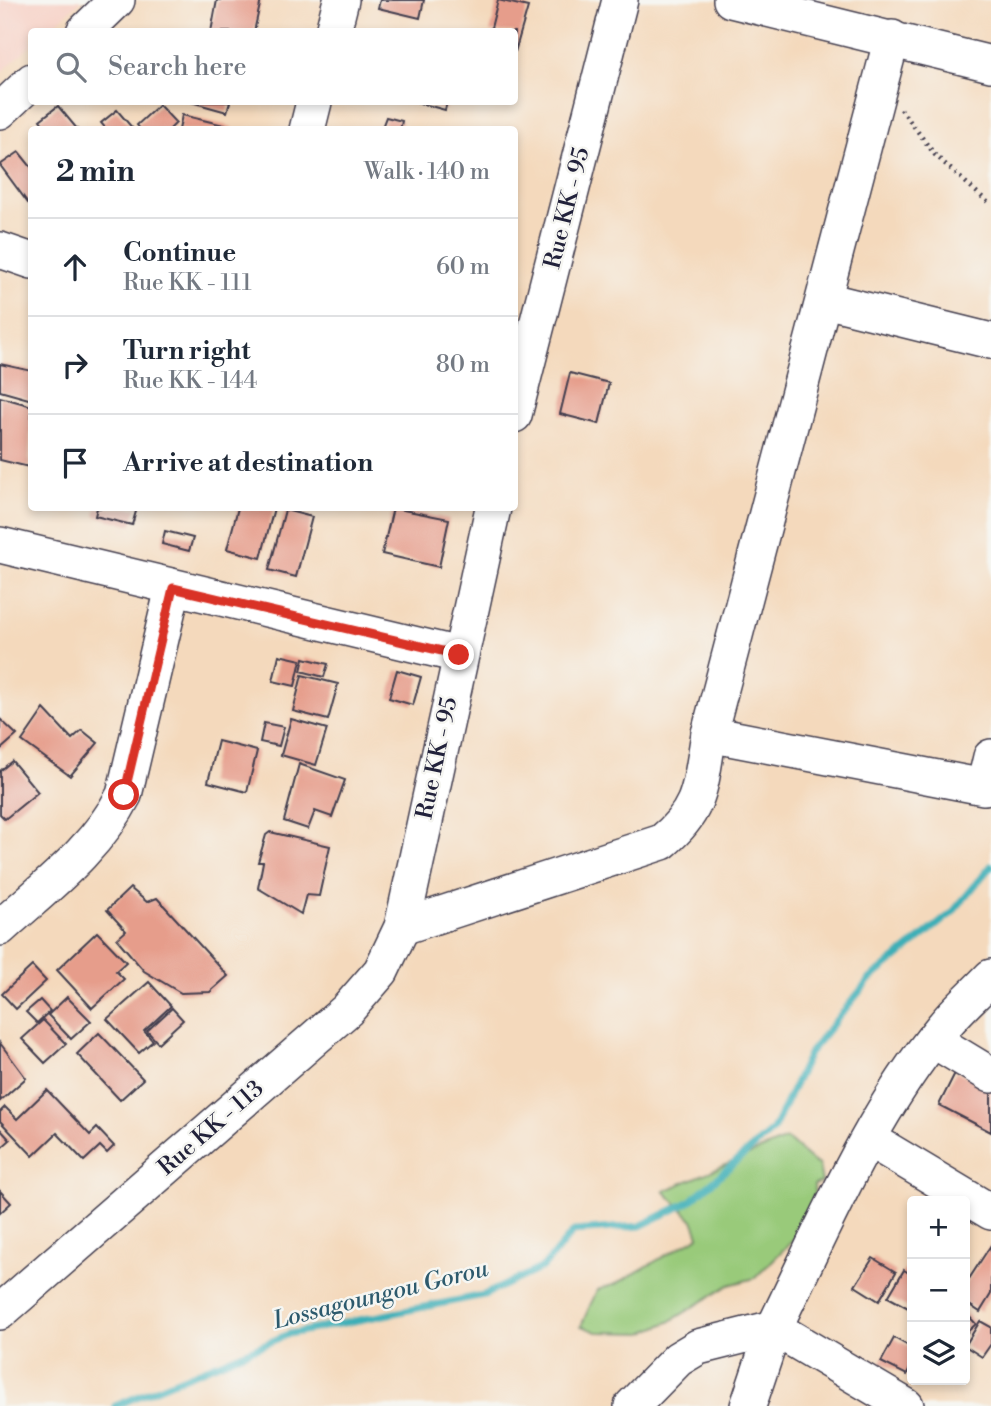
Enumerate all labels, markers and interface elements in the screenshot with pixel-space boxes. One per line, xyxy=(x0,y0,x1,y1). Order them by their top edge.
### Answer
search box xyxy=(28,28,518,105)
icon: search xyxy=(52,48,90,86)
text: Search here xyxy=(108,51,247,83)
street label: Rue KK - 95 xyxy=(538,144,596,272)
text: 2 min xyxy=(56,153,135,191)
text: Walk · 140 m xyxy=(364,158,490,186)
text: Continue xyxy=(123,237,236,269)
icon: ahead xyxy=(56,248,94,286)
text: 60 m xyxy=(436,253,490,281)
text: Rue KK - 111 xyxy=(123,269,252,297)
text: Turn right xyxy=(123,335,251,367)
icon: right xyxy=(56,346,94,384)
text: 80 m xyxy=(436,351,490,379)
text: Rue KK - 144 xyxy=(123,367,257,395)
icon: arrive xyxy=(56,444,94,482)
text: Arrive at destination xyxy=(123,447,373,479)
route end xyxy=(443,639,474,670)
street label: Rue KK - 95 xyxy=(410,694,464,822)
route start xyxy=(108,779,139,810)
street label: Rue KK - 113 xyxy=(152,1075,270,1181)
map controls xyxy=(907,1196,970,1385)
button: + xyxy=(907,1196,970,1259)
water label: Lossagoungou Gorou xyxy=(270,1254,492,1336)
button: − xyxy=(907,1259,970,1322)
button: layers xyxy=(907,1322,970,1385)

